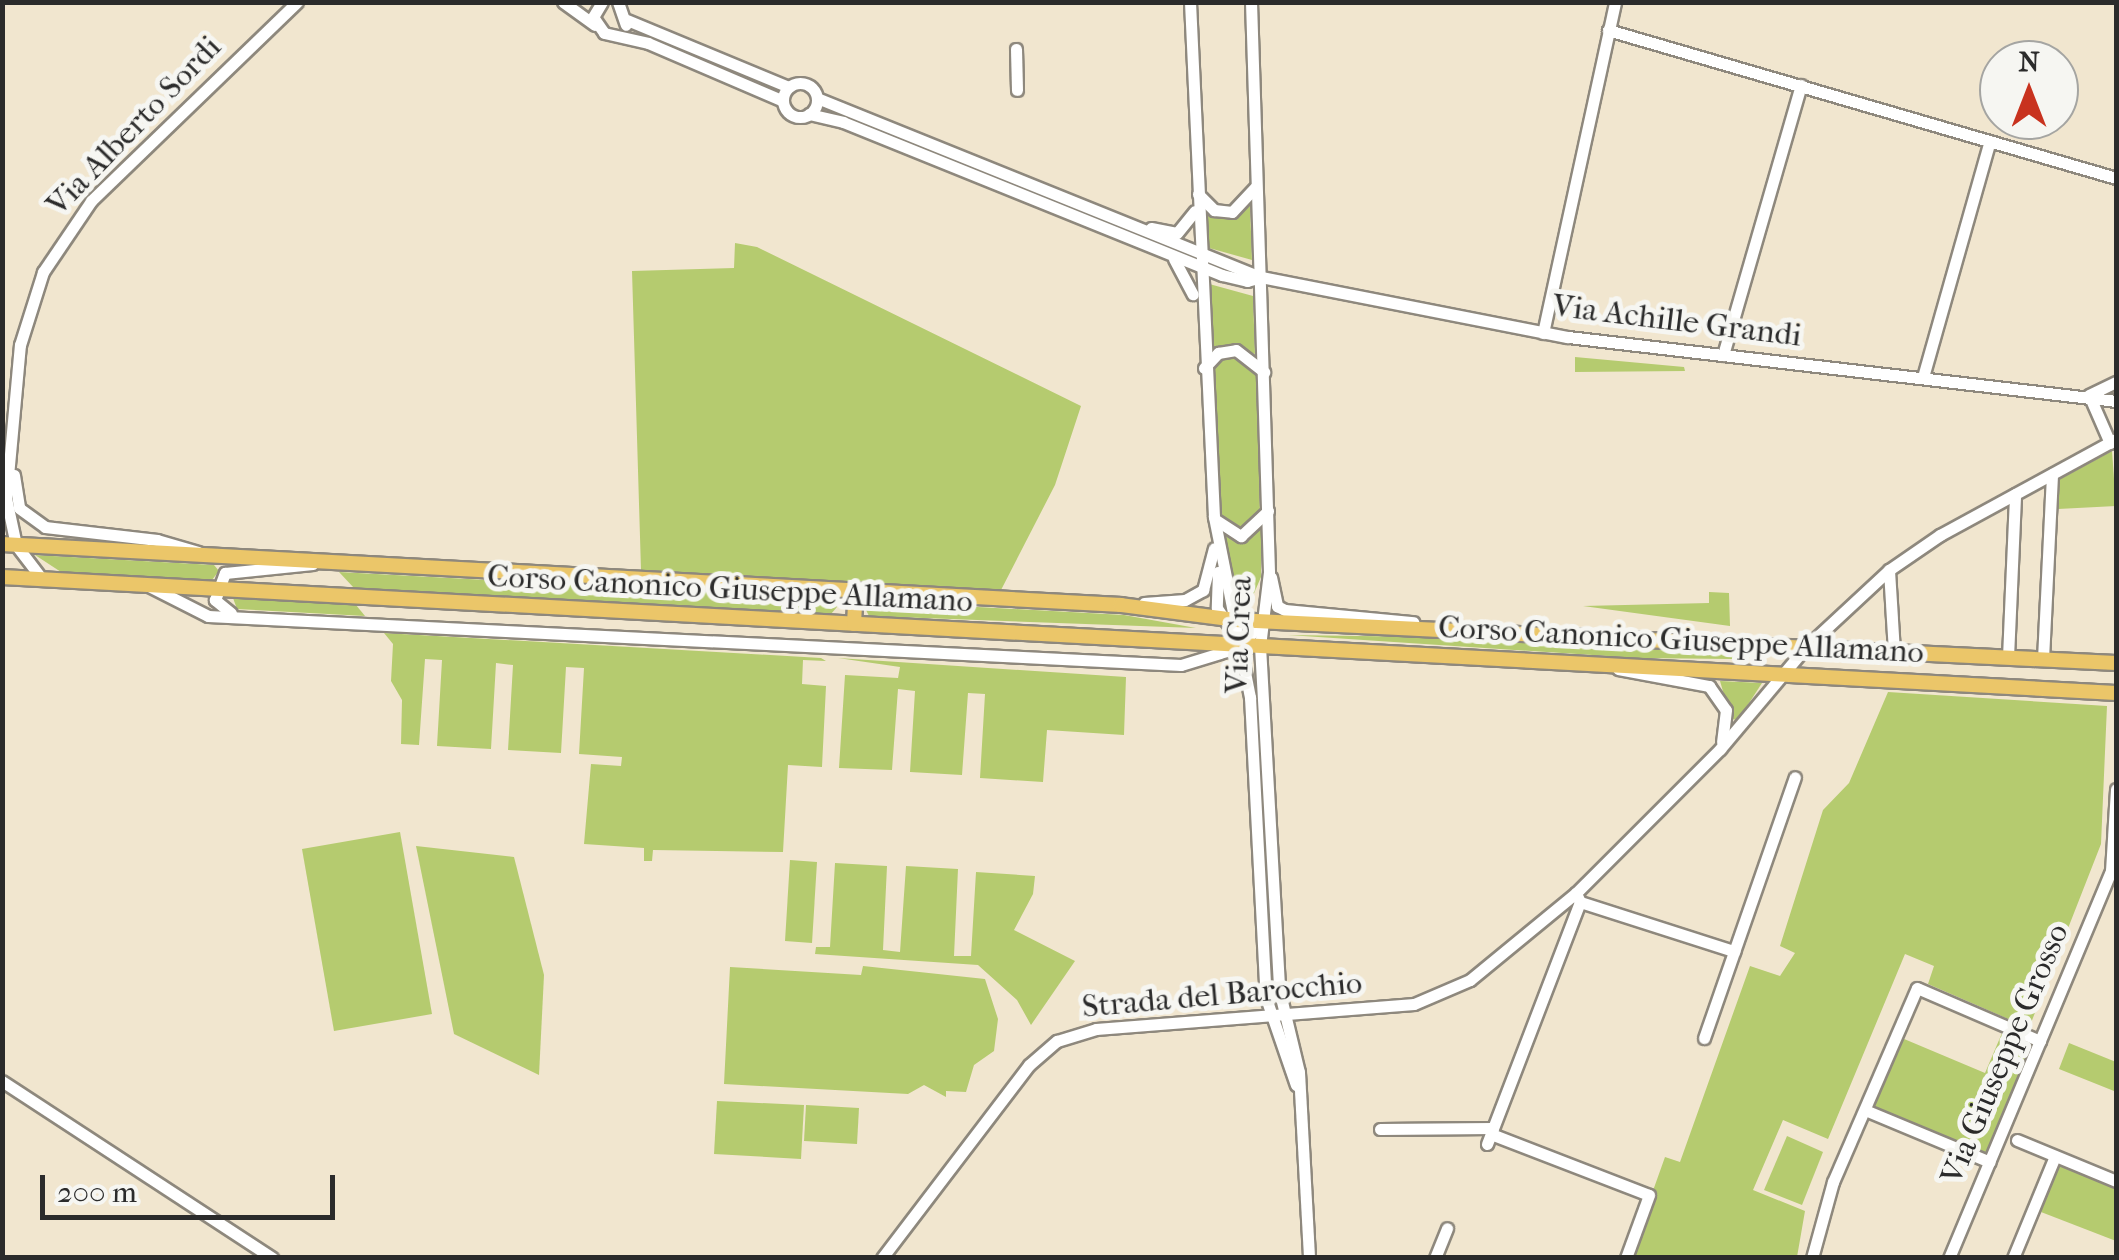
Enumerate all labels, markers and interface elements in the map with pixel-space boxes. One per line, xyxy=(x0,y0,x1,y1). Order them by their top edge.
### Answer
street label: Via Alberto Sordi xyxy=(39,28,229,224)
north arrow xyxy=(1979,40,2079,140)
text: N xyxy=(2018,45,2040,78)
street label: Via Achille Grandi xyxy=(1550,287,1804,355)
street label: Corso Canonico Giuseppe Allamano xyxy=(486,557,974,621)
street label: Via Crea xyxy=(1218,576,1260,694)
street label: Corso Canonico Giuseppe Allamano xyxy=(1437,608,1925,672)
street label: Via Giuseppe Grosso xyxy=(1933,918,2077,1190)
street label: Strada del Barocchio xyxy=(1080,964,1364,1026)
scale bar xyxy=(45,1155,340,1217)
text: 200 m xyxy=(57,1175,137,1210)

